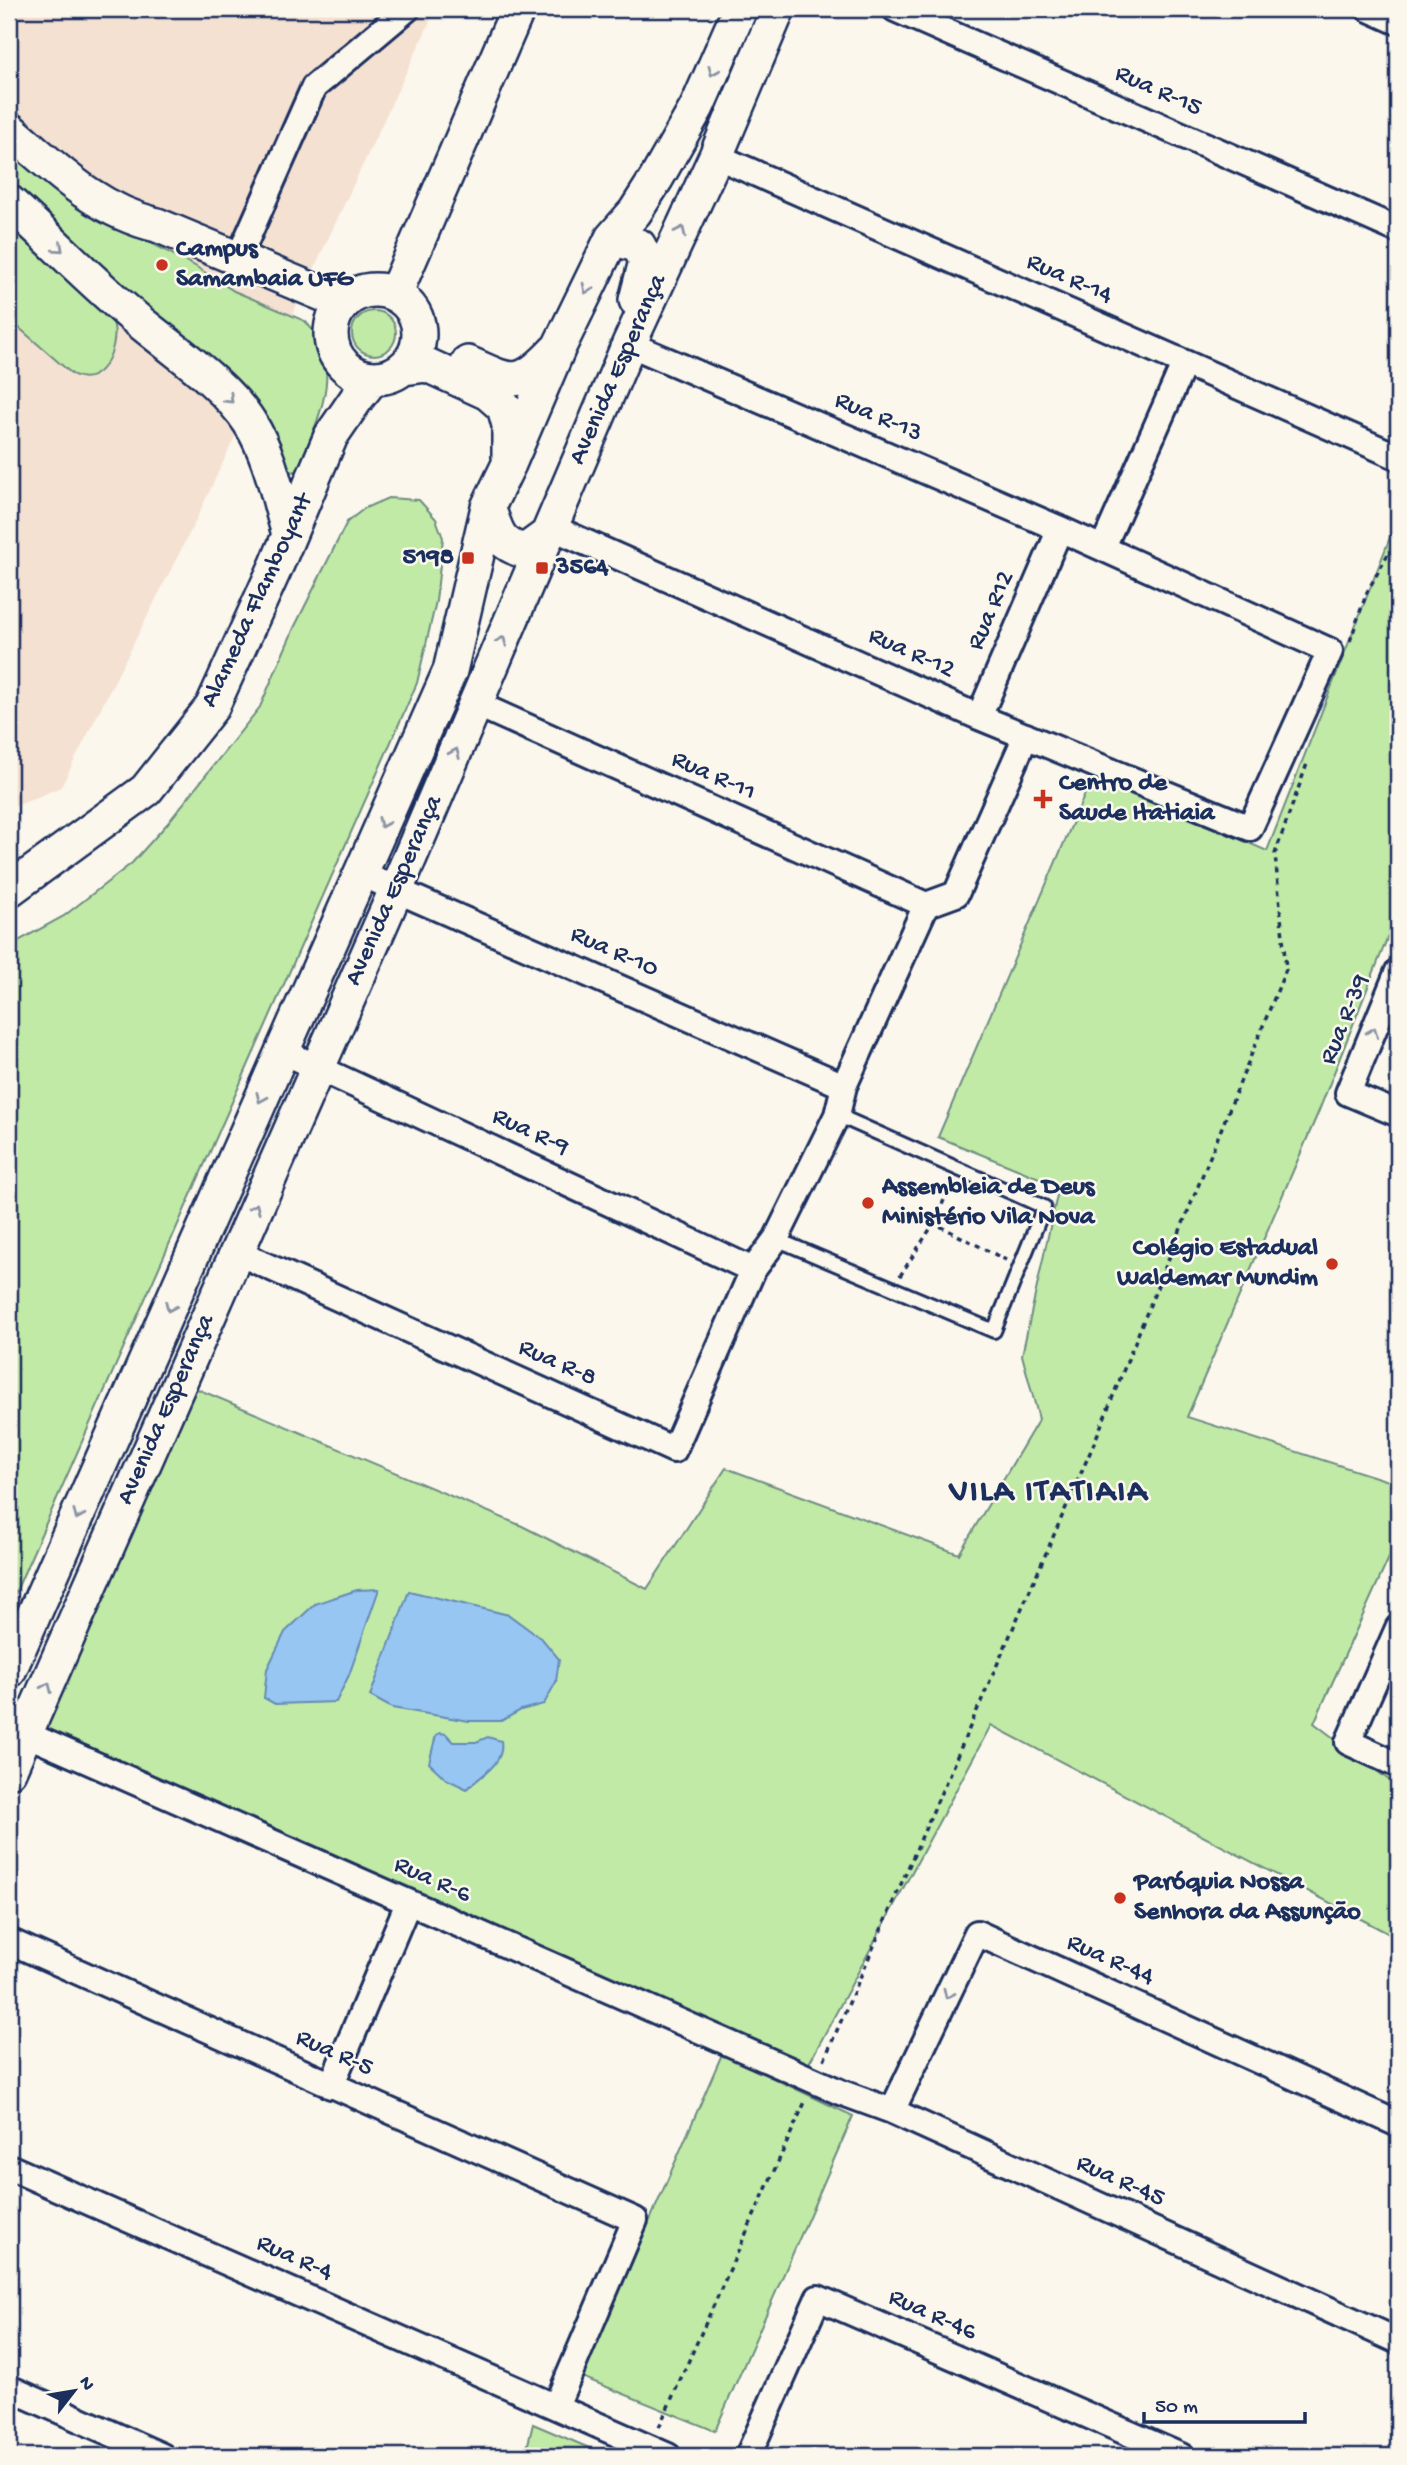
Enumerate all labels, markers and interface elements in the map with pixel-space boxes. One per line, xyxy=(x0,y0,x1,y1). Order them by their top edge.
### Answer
street label: Rua R-15 xyxy=(1110,59,1206,125)
one-way arrow xyxy=(707,64,721,77)
one-way arrow xyxy=(673,225,687,238)
place label: Campus Samambaia UFG xyxy=(176,235,355,296)
one-way arrow xyxy=(51,240,64,253)
street label: Rua R-14 xyxy=(1021,247,1117,313)
marker: Campus Samambaia UFG xyxy=(154,257,170,273)
street label: Avenida Esperança xyxy=(563,269,676,470)
one-way arrow xyxy=(582,282,596,294)
street label: Rua R-13 xyxy=(830,386,926,450)
one-way arrow xyxy=(221,391,234,404)
street label: Alameda Flamboyant xyxy=(195,487,322,713)
place label: 5198 xyxy=(403,543,454,574)
marker: 5198 xyxy=(460,550,476,566)
place label: 3564 xyxy=(555,553,609,584)
marker: 3564 xyxy=(534,560,550,576)
street label: Rua R12 xyxy=(961,566,1023,655)
street label: Rua R-12 xyxy=(863,621,959,687)
one-way arrow xyxy=(494,636,508,648)
street label: Rua R-11 xyxy=(666,745,760,809)
one-way arrow xyxy=(447,748,461,761)
place label: Centro de Saude Itatiaia xyxy=(1059,769,1216,830)
marker: Centro de Saude Itatiaia xyxy=(1033,789,1053,809)
street label: Avenida Esperança xyxy=(339,790,452,991)
one-way arrow xyxy=(377,816,391,828)
street label: Rua R-10 xyxy=(565,920,663,986)
street label: Rua R-39 xyxy=(1314,970,1378,1070)
one-way arrow xyxy=(1365,1026,1379,1039)
one-way arrow xyxy=(255,1091,269,1104)
street label: Rua R-9 xyxy=(487,1102,573,1164)
place label: Assembleia de Deus Ministério Vila Nova xyxy=(881,1173,1096,1234)
marker: Assembleia de Deus Ministério Vila Nova xyxy=(860,1195,876,1211)
one-way arrow xyxy=(247,1203,261,1216)
place label: Colégio Estadual Waldemar Mundim xyxy=(1116,1234,1319,1295)
marker: Colégio Estadual Waldemar Mundim xyxy=(1324,1256,1340,1272)
one-way arrow xyxy=(164,1299,178,1312)
street label: Avenida Esperança xyxy=(111,1309,224,1510)
street label: Rua R-8 xyxy=(513,1333,601,1395)
district label: VILA ITATIAIA xyxy=(947,1474,1149,1512)
one-way arrow xyxy=(72,1508,86,1520)
one-way arrow xyxy=(38,1681,52,1693)
street label: Rua R-6 xyxy=(389,1850,476,1912)
place label: Paróquia Nossa Senhora da Assunção xyxy=(1132,1868,1361,1929)
marker: Paróquia Nossa Senhora da Assunção xyxy=(1112,1890,1128,1906)
street label: Rua R-44 xyxy=(1061,1928,1159,1994)
one-way arrow xyxy=(942,1987,956,1999)
street label: Rua R-5 xyxy=(290,2023,378,2085)
street label: Rua R-45 xyxy=(1071,2149,1169,2215)
street label: Rua R-4 xyxy=(251,2228,337,2290)
street label: Rua R-46 xyxy=(883,2283,982,2350)
north arrow xyxy=(38,2356,108,2426)
text: N xyxy=(73,2373,99,2395)
scale bar xyxy=(1144,2381,1306,2425)
text: 50 m xyxy=(1155,2396,1198,2421)

